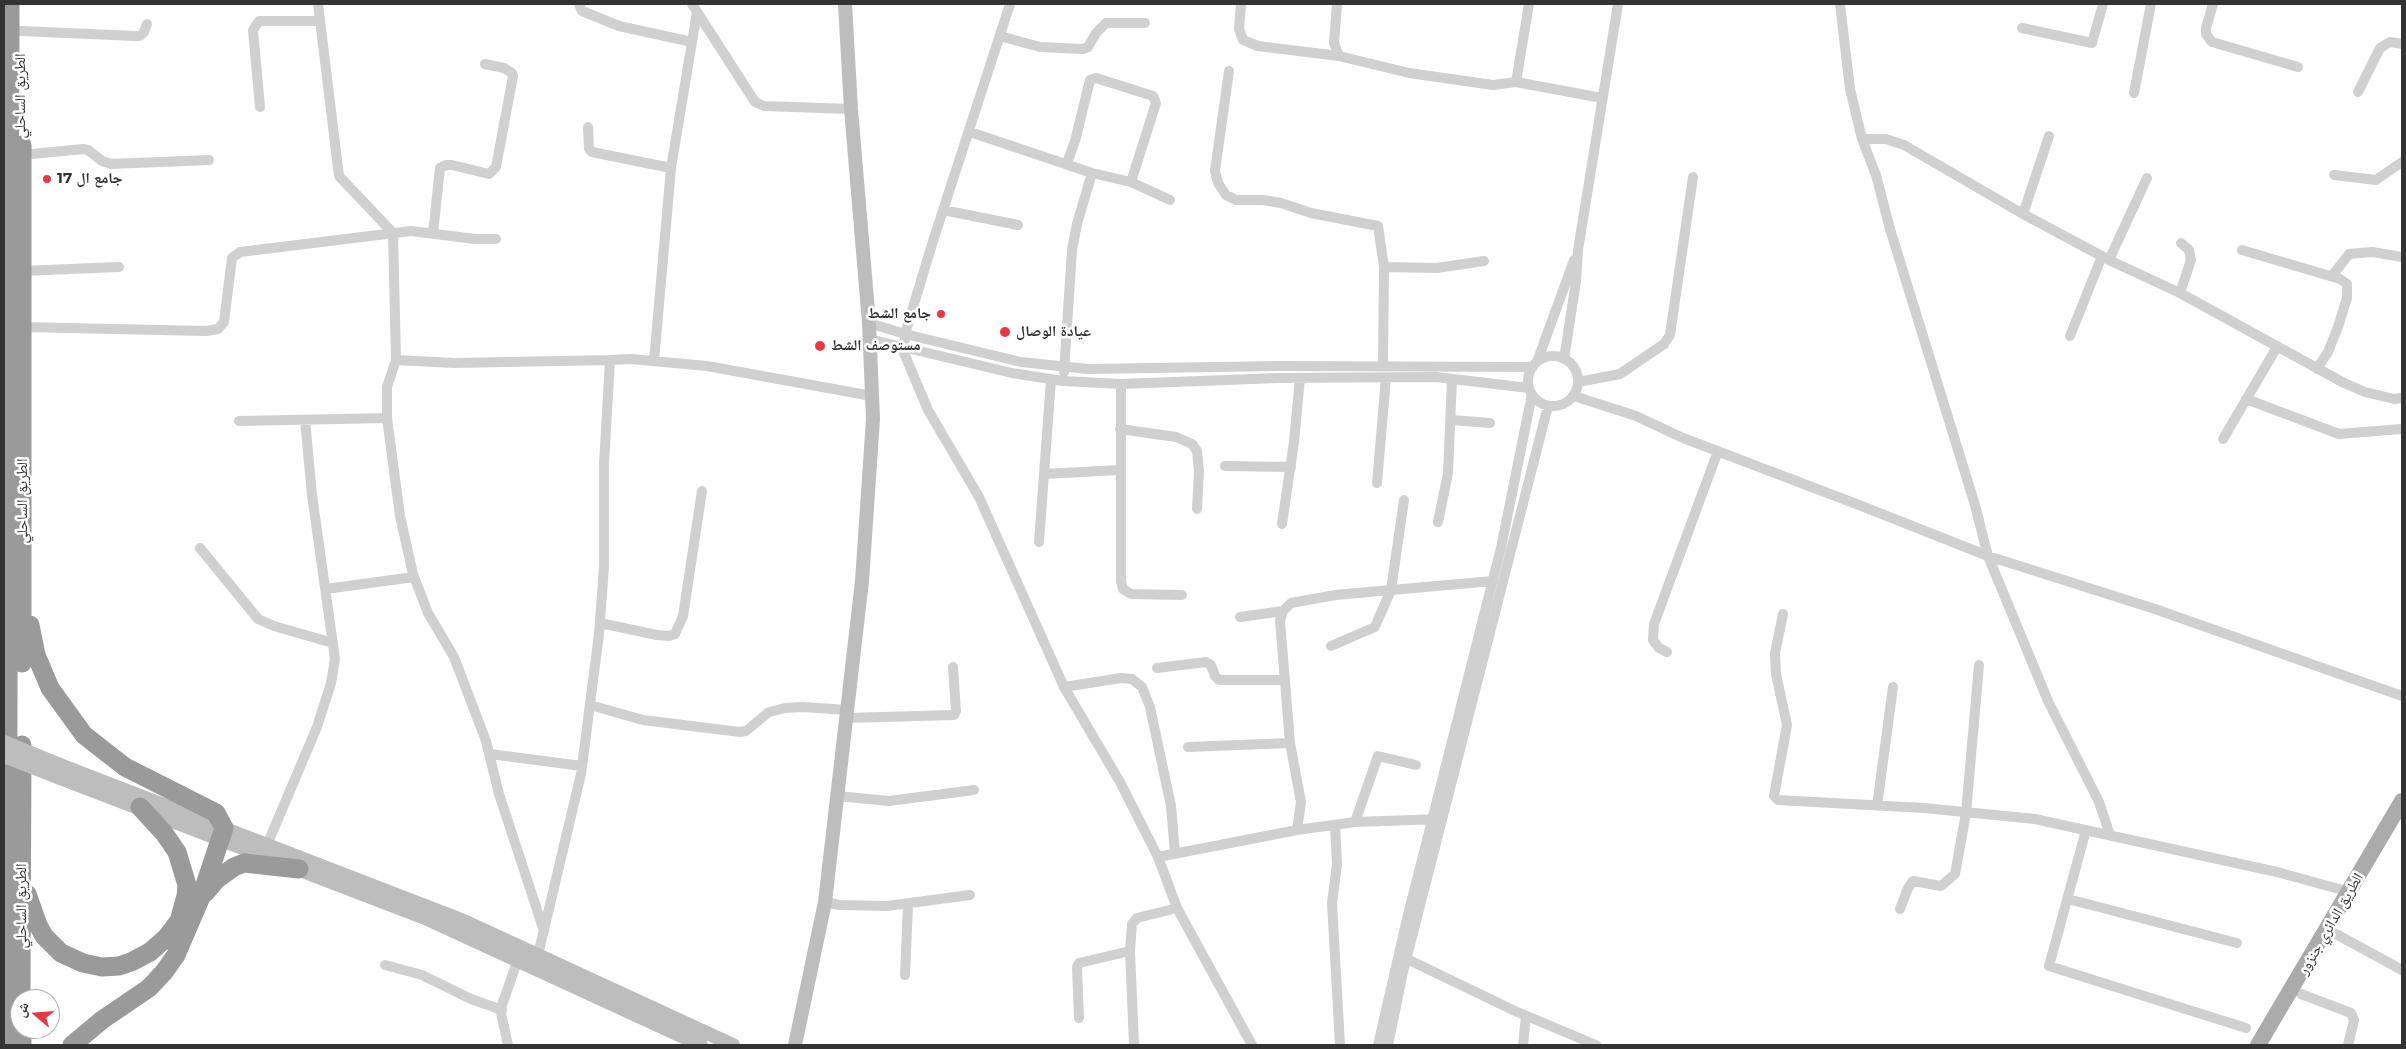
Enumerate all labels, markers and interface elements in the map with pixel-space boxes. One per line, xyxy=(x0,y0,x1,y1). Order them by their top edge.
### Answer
street label: الطريق الساحلي xyxy=(12,54,30,138)
place label: جامع ال 17 xyxy=(57,170,122,188)
marker: جامع ال 17 xyxy=(41,173,53,185)
place label: جامع الشط xyxy=(868,305,931,323)
marker: جامع الشط xyxy=(935,308,947,320)
place label: عيادة الوصال xyxy=(1016,323,1091,341)
marker: عيادة الوصال xyxy=(998,325,1012,339)
place label: مستوصف الشط xyxy=(831,337,921,355)
marker: مستوصف الشط xyxy=(813,339,827,353)
street label: الطريق الساحلي xyxy=(14,459,32,543)
street label: الطريق الساحلي xyxy=(13,864,31,948)
street label: الطريق الدائري جنزور xyxy=(2295,870,2367,978)
north arrow xyxy=(10,989,60,1039)
text: ش xyxy=(11,1000,33,1020)

